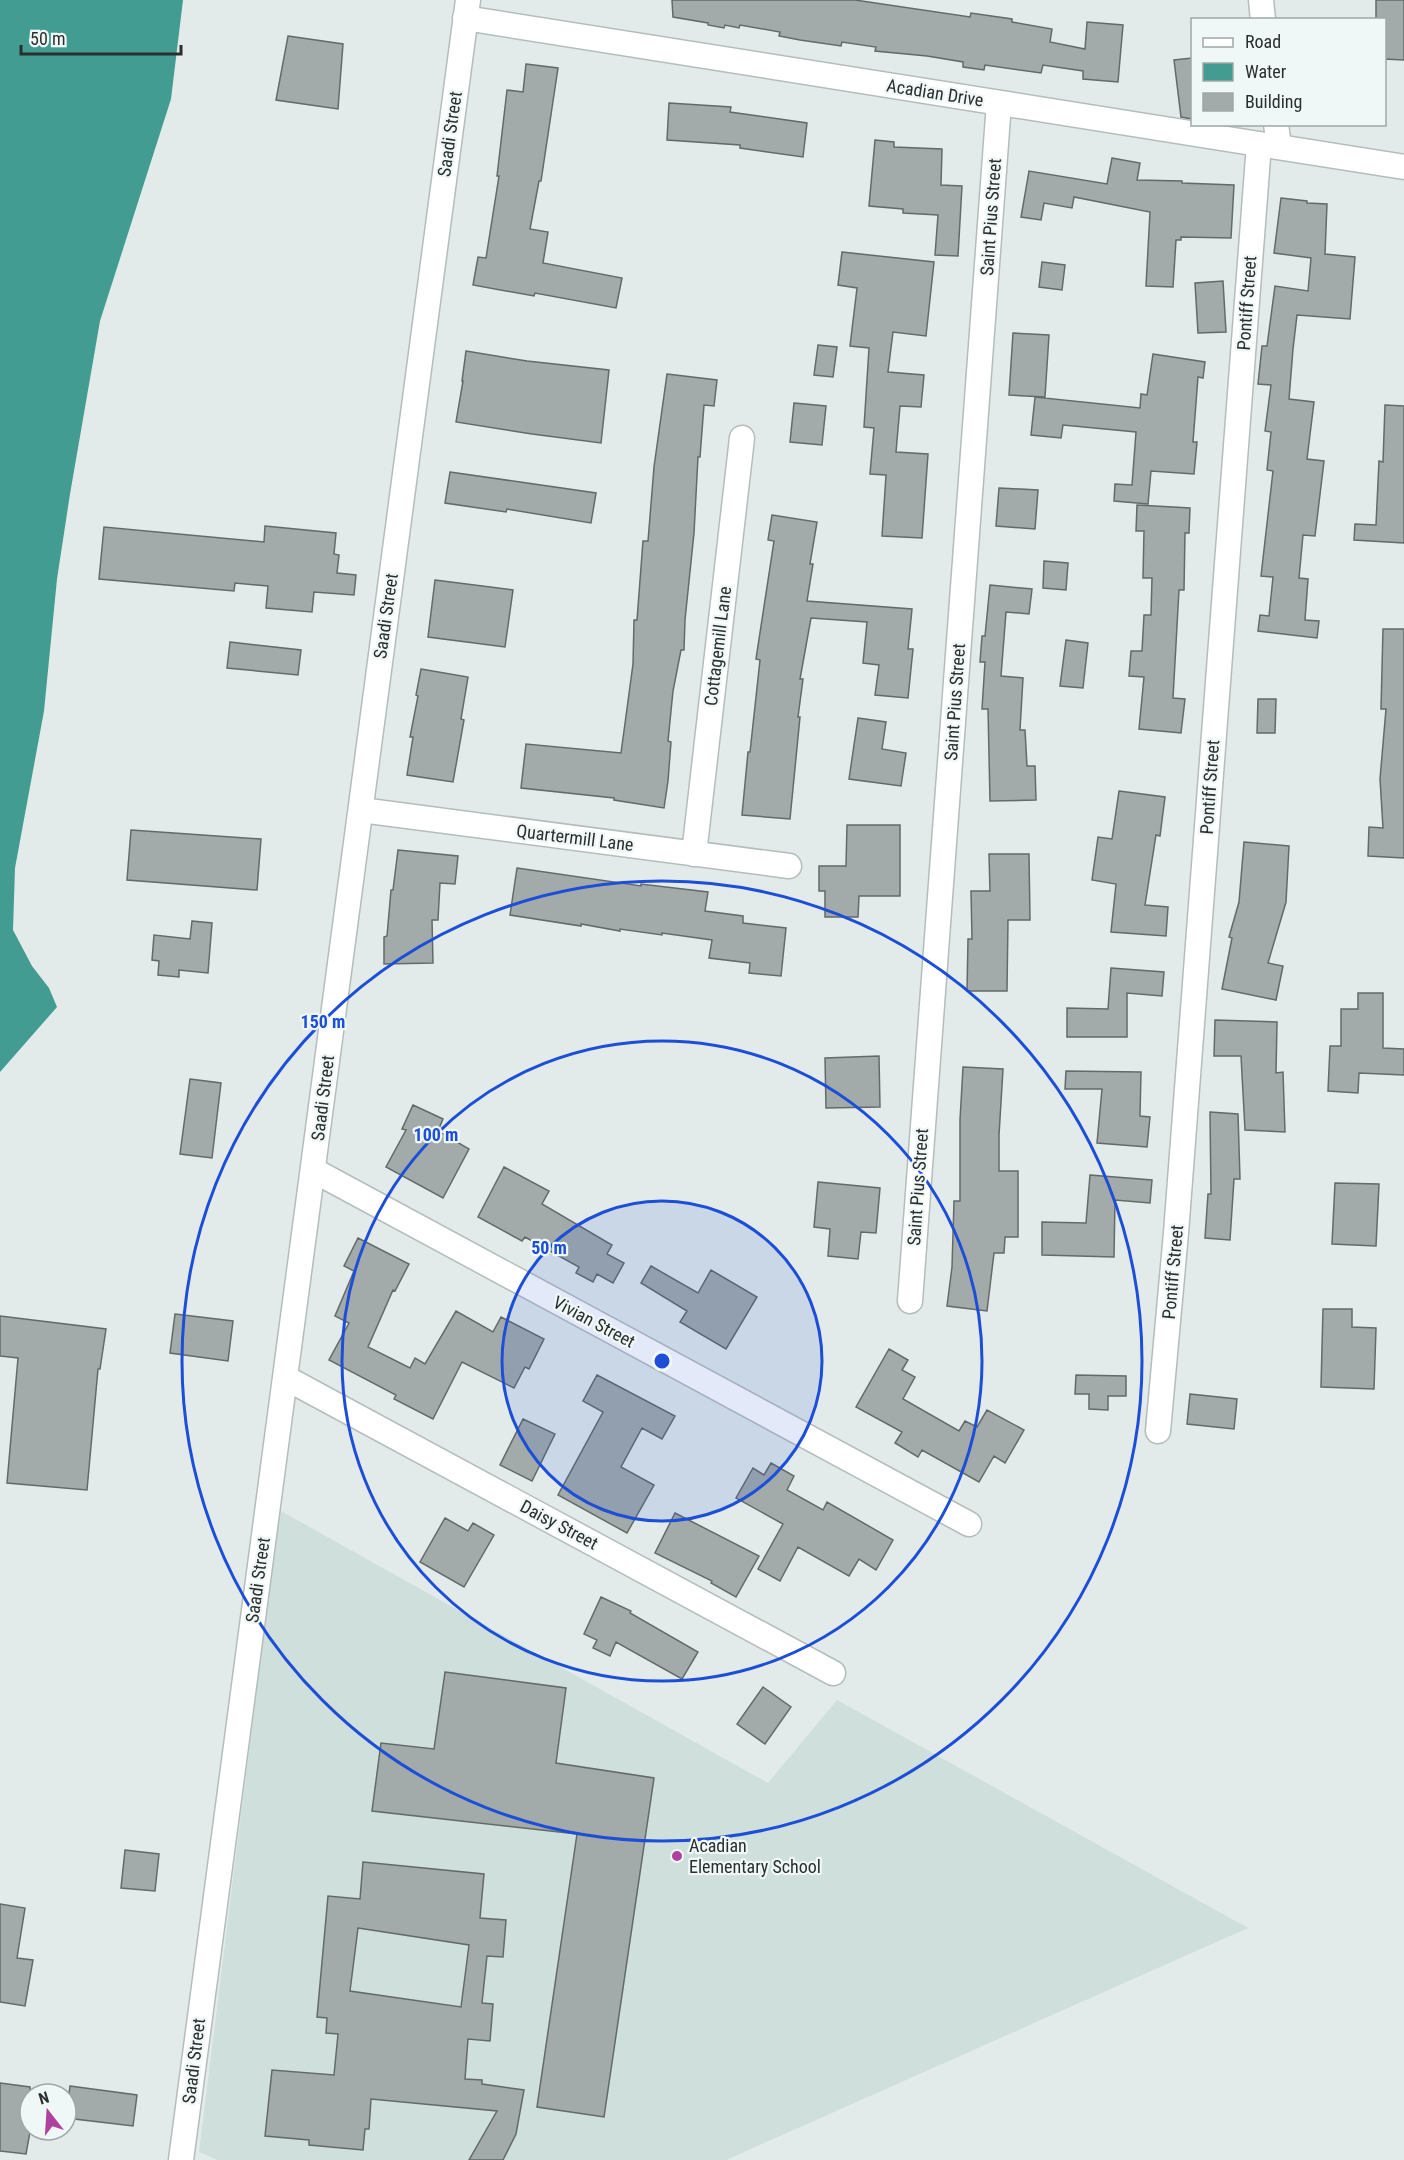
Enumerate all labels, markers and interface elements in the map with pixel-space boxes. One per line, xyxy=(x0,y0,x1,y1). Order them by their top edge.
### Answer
scale bar xyxy=(21,18,182,56)
legend xyxy=(1191,18,1386,126)
text: 50 m xyxy=(30,28,65,49)
text: Road xyxy=(1245,31,1281,52)
text: Water xyxy=(1245,61,1287,82)
street label: Acadian Drive xyxy=(885,74,985,111)
street label: Saadi Street xyxy=(433,90,466,178)
text: Building xyxy=(1245,91,1302,112)
street label: Saint Pius Street xyxy=(976,158,1005,276)
street label: Pontiff Street xyxy=(1233,255,1260,351)
street label: Saadi Street xyxy=(369,572,402,660)
street label: Cottagemill Lane xyxy=(700,585,735,707)
street label: Saint Pius Street xyxy=(940,643,969,761)
street label: Pontiff Street xyxy=(1196,739,1223,835)
street label: Quartermill Lane xyxy=(515,820,635,855)
text: 150 m xyxy=(301,1011,345,1032)
street label: Saadi Street xyxy=(307,1054,338,1142)
text: 100 m xyxy=(414,1124,458,1145)
street label: Saint Pius Street xyxy=(903,1128,932,1246)
street label: Pontiff Street xyxy=(1158,1224,1187,1320)
text: 50 m xyxy=(531,1237,567,1258)
street label: Vivian Street xyxy=(550,1291,639,1352)
centre of rings xyxy=(652,1351,672,1371)
street label: Daisy Street xyxy=(517,1495,602,1554)
street label: Saadi Street xyxy=(241,1536,274,1624)
place label: Acadian Elementary School xyxy=(689,1835,821,1877)
marker: Acadian Elementary School xyxy=(670,1849,684,1863)
street label: Saadi Street xyxy=(178,2017,209,2105)
north arrow xyxy=(18,2082,78,2142)
text: N xyxy=(36,2088,51,2109)

